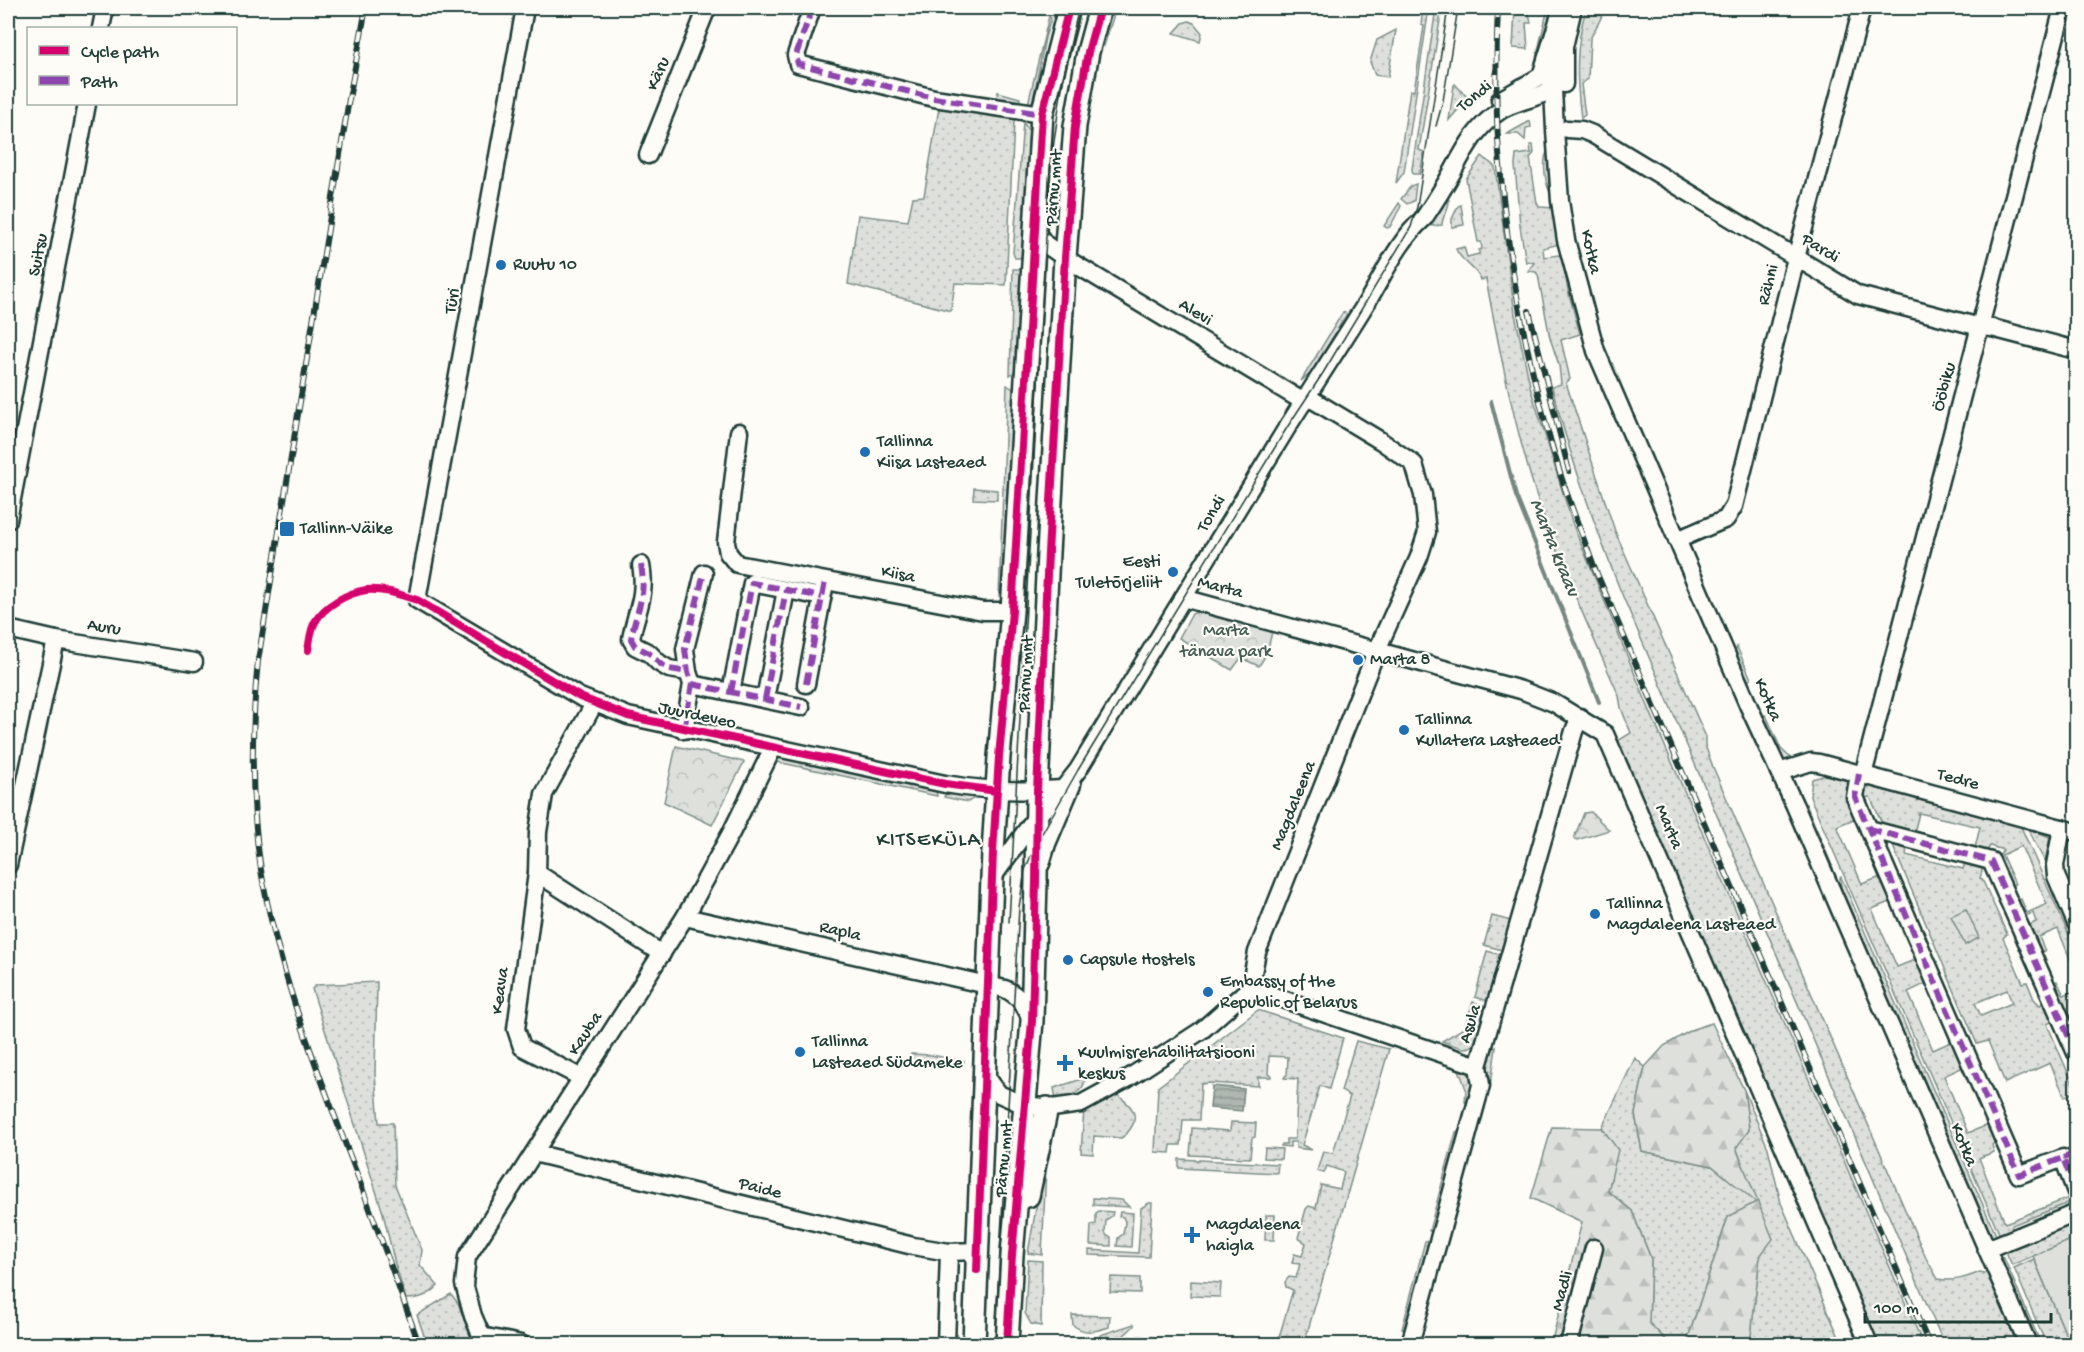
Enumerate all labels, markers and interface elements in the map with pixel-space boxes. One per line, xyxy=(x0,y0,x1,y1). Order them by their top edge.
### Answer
legend xyxy=(27,27,237,105)
text: Cycle path xyxy=(81,43,159,64)
street label: Käru xyxy=(643,53,676,94)
text: Path xyxy=(80,73,118,94)
street label: Tondi xyxy=(1452,76,1497,118)
street label: Pärnu mnt xyxy=(1042,148,1068,228)
street label: Kotka xyxy=(1575,228,1605,277)
street label: Pardi xyxy=(1796,229,1843,269)
street label: Suitsu xyxy=(25,231,54,278)
place label: Ruutu 10 xyxy=(513,255,577,276)
marker: Ruutu 10 xyxy=(494,258,508,272)
street label: Rähni xyxy=(1754,262,1784,308)
street label: Türi xyxy=(440,286,466,316)
street label: Alevi xyxy=(1174,295,1216,331)
street label: Ööbiku xyxy=(1928,360,1962,414)
place label: Tallinna Kiisa Lasteaed xyxy=(876,432,987,474)
marker: Tallinna Kiisa Lasteaed xyxy=(858,445,872,459)
street label: Tondi xyxy=(1192,492,1231,537)
water label: Marta kraav xyxy=(1523,496,1584,602)
place label: Tallinn-Väike xyxy=(299,519,393,540)
marker: Tallinn-Väike xyxy=(278,520,296,538)
place label: Eesti Tuletõrjeliit xyxy=(1075,552,1163,594)
street label: Kiisa xyxy=(879,561,918,589)
marker: Eesti Tuletõrjeliit xyxy=(1166,565,1180,579)
street label: Marta xyxy=(1195,572,1246,604)
street label: Auru xyxy=(86,615,123,641)
park label: Marta tänava park xyxy=(1179,621,1274,663)
street label: Pärnu mnt xyxy=(1014,634,1040,714)
place label: Marta 8 xyxy=(1370,650,1430,671)
marker: Marta 8 xyxy=(1351,653,1365,667)
street label: Kotka xyxy=(1748,675,1786,726)
street label: Juurdeveo xyxy=(656,697,738,735)
place label: Tallinna Kullatera Lasteaed xyxy=(1415,710,1561,752)
marker: Tallinna Kullatera Lasteaed xyxy=(1397,723,1411,737)
street label: Magdaleena xyxy=(1267,757,1322,854)
street label: Tedre xyxy=(1934,764,1982,796)
street label: Marta xyxy=(1649,802,1687,853)
district label: KITSEKÜLA xyxy=(877,829,982,854)
place label: Tallinna Magdaleena Lasteaed xyxy=(1606,894,1777,936)
marker: Tallinna Magdaleena Lasteaed xyxy=(1588,907,1602,921)
street label: Rapla xyxy=(817,917,864,947)
place label: Capsule Hostels xyxy=(1080,950,1196,971)
marker: Capsule Hostels xyxy=(1061,953,1075,967)
street label: Keava xyxy=(487,965,515,1016)
place label: Embassy of the Republic of Belarus xyxy=(1220,972,1358,1014)
marker: Embassy of the Republic of Belarus xyxy=(1201,985,1215,999)
street label: Asula xyxy=(1455,1001,1487,1046)
street label: Kauba xyxy=(564,1007,608,1060)
place label: Tallinna Lasteaed Südameke xyxy=(811,1032,963,1074)
place label: Kuulmisrehabilitatsiooni keskus xyxy=(1078,1043,1255,1085)
marker: Tallinna Lasteaed Südameke xyxy=(793,1045,807,1059)
marker: Kuulmisrehabilitatsiooni keskus xyxy=(1056,1054,1074,1072)
street label: Pärnu mnt xyxy=(991,1118,1019,1199)
street label: Kotka xyxy=(1945,1120,1982,1171)
street label: Paide xyxy=(735,1173,784,1205)
place label: Magdaleena haigla xyxy=(1206,1215,1301,1257)
marker: Magdaleena haigla xyxy=(1183,1226,1201,1244)
street label: Madli xyxy=(1548,1268,1578,1313)
scale bar xyxy=(1865,1286,2051,1324)
text: 100 m xyxy=(1873,1299,1919,1320)

